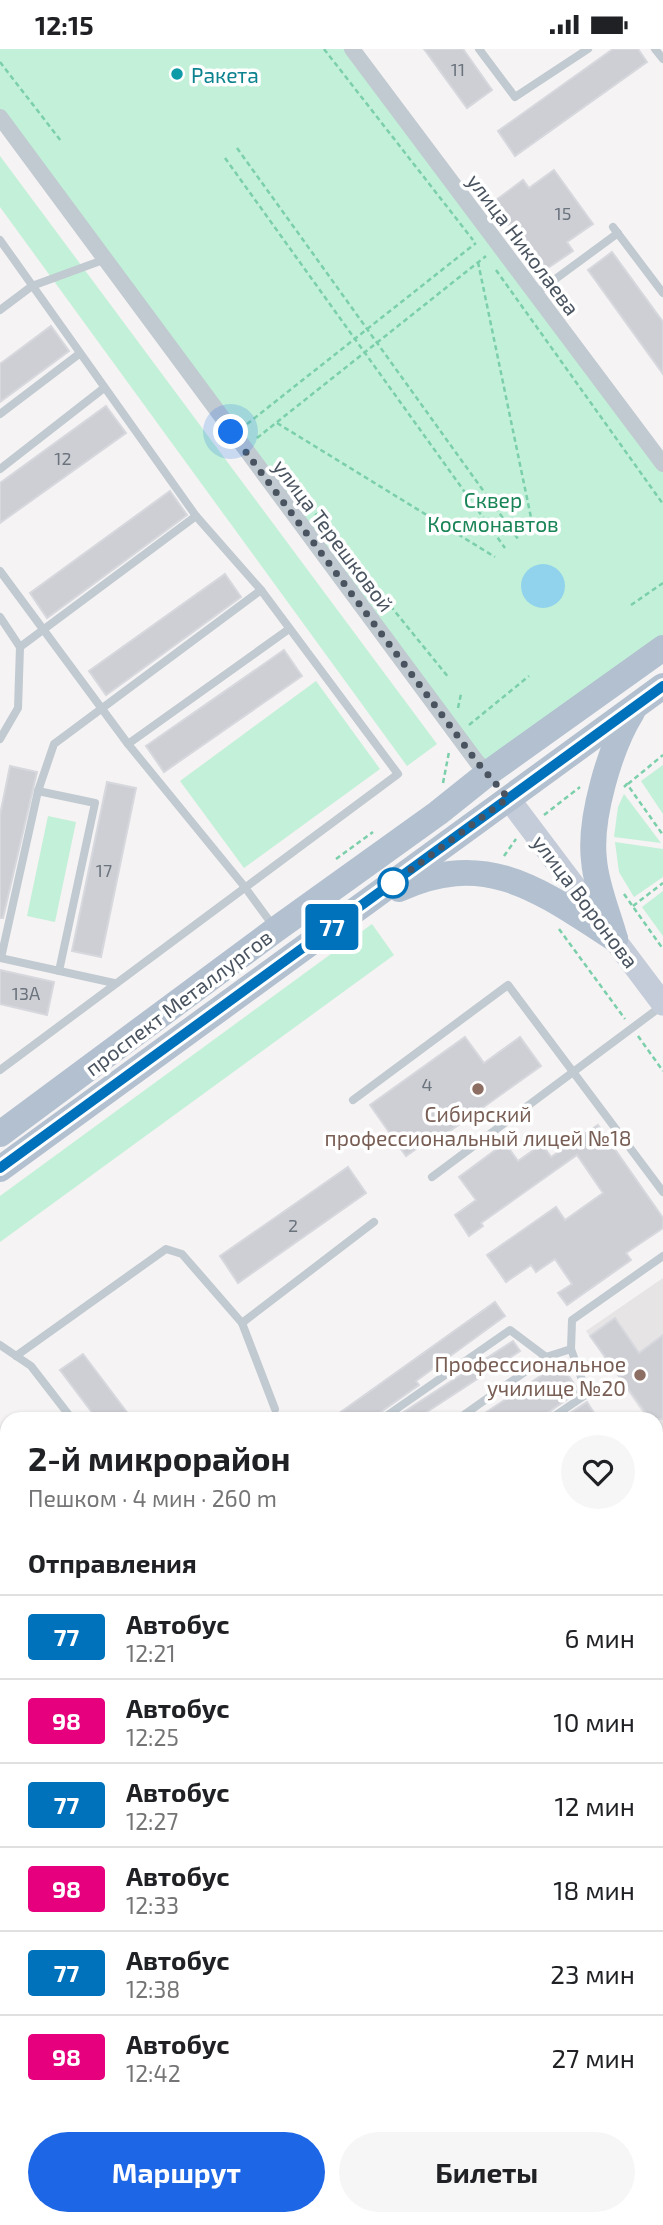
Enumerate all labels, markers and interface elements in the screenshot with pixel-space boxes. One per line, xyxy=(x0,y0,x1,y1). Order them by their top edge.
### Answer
text: 12:15 xyxy=(35,9,94,40)
house number: 11 xyxy=(451,58,465,80)
place label: Ракета xyxy=(191,62,259,87)
marker: Ракета xyxy=(169,66,185,82)
street label: улица Николаева xyxy=(462,168,585,320)
house number: 15 xyxy=(555,202,571,224)
your location xyxy=(213,414,248,449)
house number: 12 xyxy=(54,447,72,469)
street label: улица Терешковой xyxy=(268,454,399,617)
park label: Сквер Космонавтов xyxy=(427,487,559,536)
street label: улица Воронова xyxy=(527,830,644,973)
house number: 17 xyxy=(96,859,112,881)
unlabelled marker xyxy=(378,868,408,898)
line badge: 77 xyxy=(300,904,364,950)
text: 77 xyxy=(319,912,345,941)
street label: проспект Металлургов xyxy=(80,924,277,1081)
house number: 13А xyxy=(12,982,41,1004)
house number: 4 xyxy=(421,1073,433,1095)
marker: Сибирский профессиональный лицей №18 xyxy=(470,1081,486,1097)
place label: Сибирский профессиональный лицей №18 xyxy=(325,1101,631,1150)
house number: 2 xyxy=(288,1214,298,1236)
place label: Профессиональное училище №20 xyxy=(434,1351,626,1401)
marker: Профессиональное училище №20 xyxy=(632,1367,648,1383)
button: heart xyxy=(561,1435,635,1509)
text: 2-й микрорайон xyxy=(28,1438,291,1478)
text: Пешком · 4 мин · 260 m xyxy=(28,1484,277,1512)
text: Отправления xyxy=(28,1547,197,1578)
text: Автобус xyxy=(126,1608,229,1639)
text: 77 xyxy=(54,1622,79,1651)
text: 6 мин xyxy=(564,1622,635,1653)
text: 12:21 xyxy=(126,1639,176,1667)
text: Автобус xyxy=(126,1692,229,1723)
text: 98 xyxy=(52,1706,81,1735)
text: 10 мин xyxy=(553,1706,635,1737)
text: 12:25 xyxy=(126,1723,179,1751)
text: Автобус xyxy=(126,1776,229,1807)
text: 77 xyxy=(54,1790,79,1819)
text: 12 мин xyxy=(554,1790,635,1821)
text: 12:27 xyxy=(126,1807,178,1835)
text: Автобус xyxy=(126,1860,229,1891)
text: 98 xyxy=(52,1874,81,1903)
text: 18 мин xyxy=(553,1874,635,1905)
text: 12:33 xyxy=(126,1891,179,1919)
text: Автобус xyxy=(126,1944,229,1975)
text: 77 xyxy=(54,1958,79,1987)
text: 23 мин xyxy=(550,1958,635,1989)
text: 12:38 xyxy=(126,1975,180,2003)
text: Автобус xyxy=(126,2028,229,2059)
text: 98 xyxy=(52,2042,81,2071)
text: 27 мин xyxy=(551,2042,635,2073)
text: 12:42 xyxy=(126,2059,181,2087)
button: Маршрут xyxy=(28,2132,325,2212)
button: Билеты xyxy=(339,2132,635,2212)

